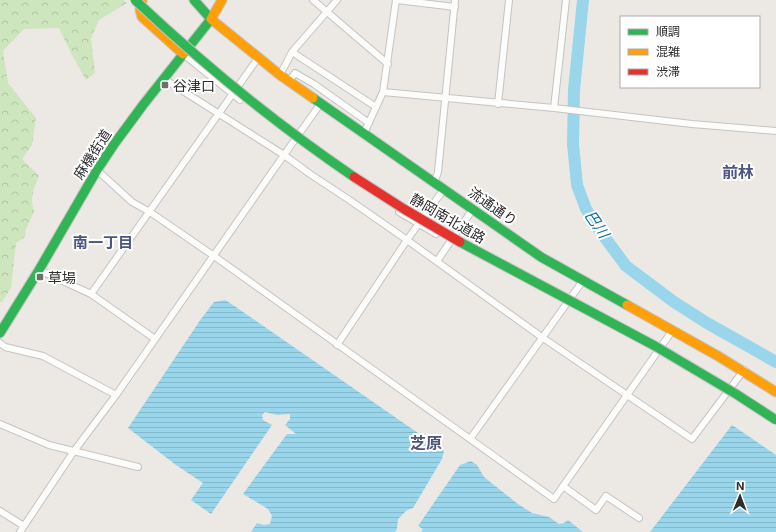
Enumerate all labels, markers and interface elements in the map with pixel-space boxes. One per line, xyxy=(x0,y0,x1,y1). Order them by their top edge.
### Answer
legend xyxy=(620,16,760,88)
text: 順調 xyxy=(656,24,680,39)
text: 混雑 xyxy=(656,44,680,59)
text: 渋滞 xyxy=(656,64,680,79)
place label: 谷津口 xyxy=(173,77,215,94)
marker: 谷津口 xyxy=(160,80,170,90)
street label: 麻機街道 xyxy=(70,126,114,182)
district label: 前林 xyxy=(722,162,754,182)
street label: 流通通り xyxy=(465,183,521,229)
street label: 静岡南北道路 xyxy=(407,190,489,246)
water label: 巴川 xyxy=(581,206,614,243)
district label: 南一丁目 xyxy=(73,233,133,252)
place label: 草場 xyxy=(48,269,76,286)
marker: 草場 xyxy=(35,272,45,282)
district label: 芝原 xyxy=(410,433,442,453)
north arrow xyxy=(720,476,760,516)
text: N xyxy=(736,479,744,493)

